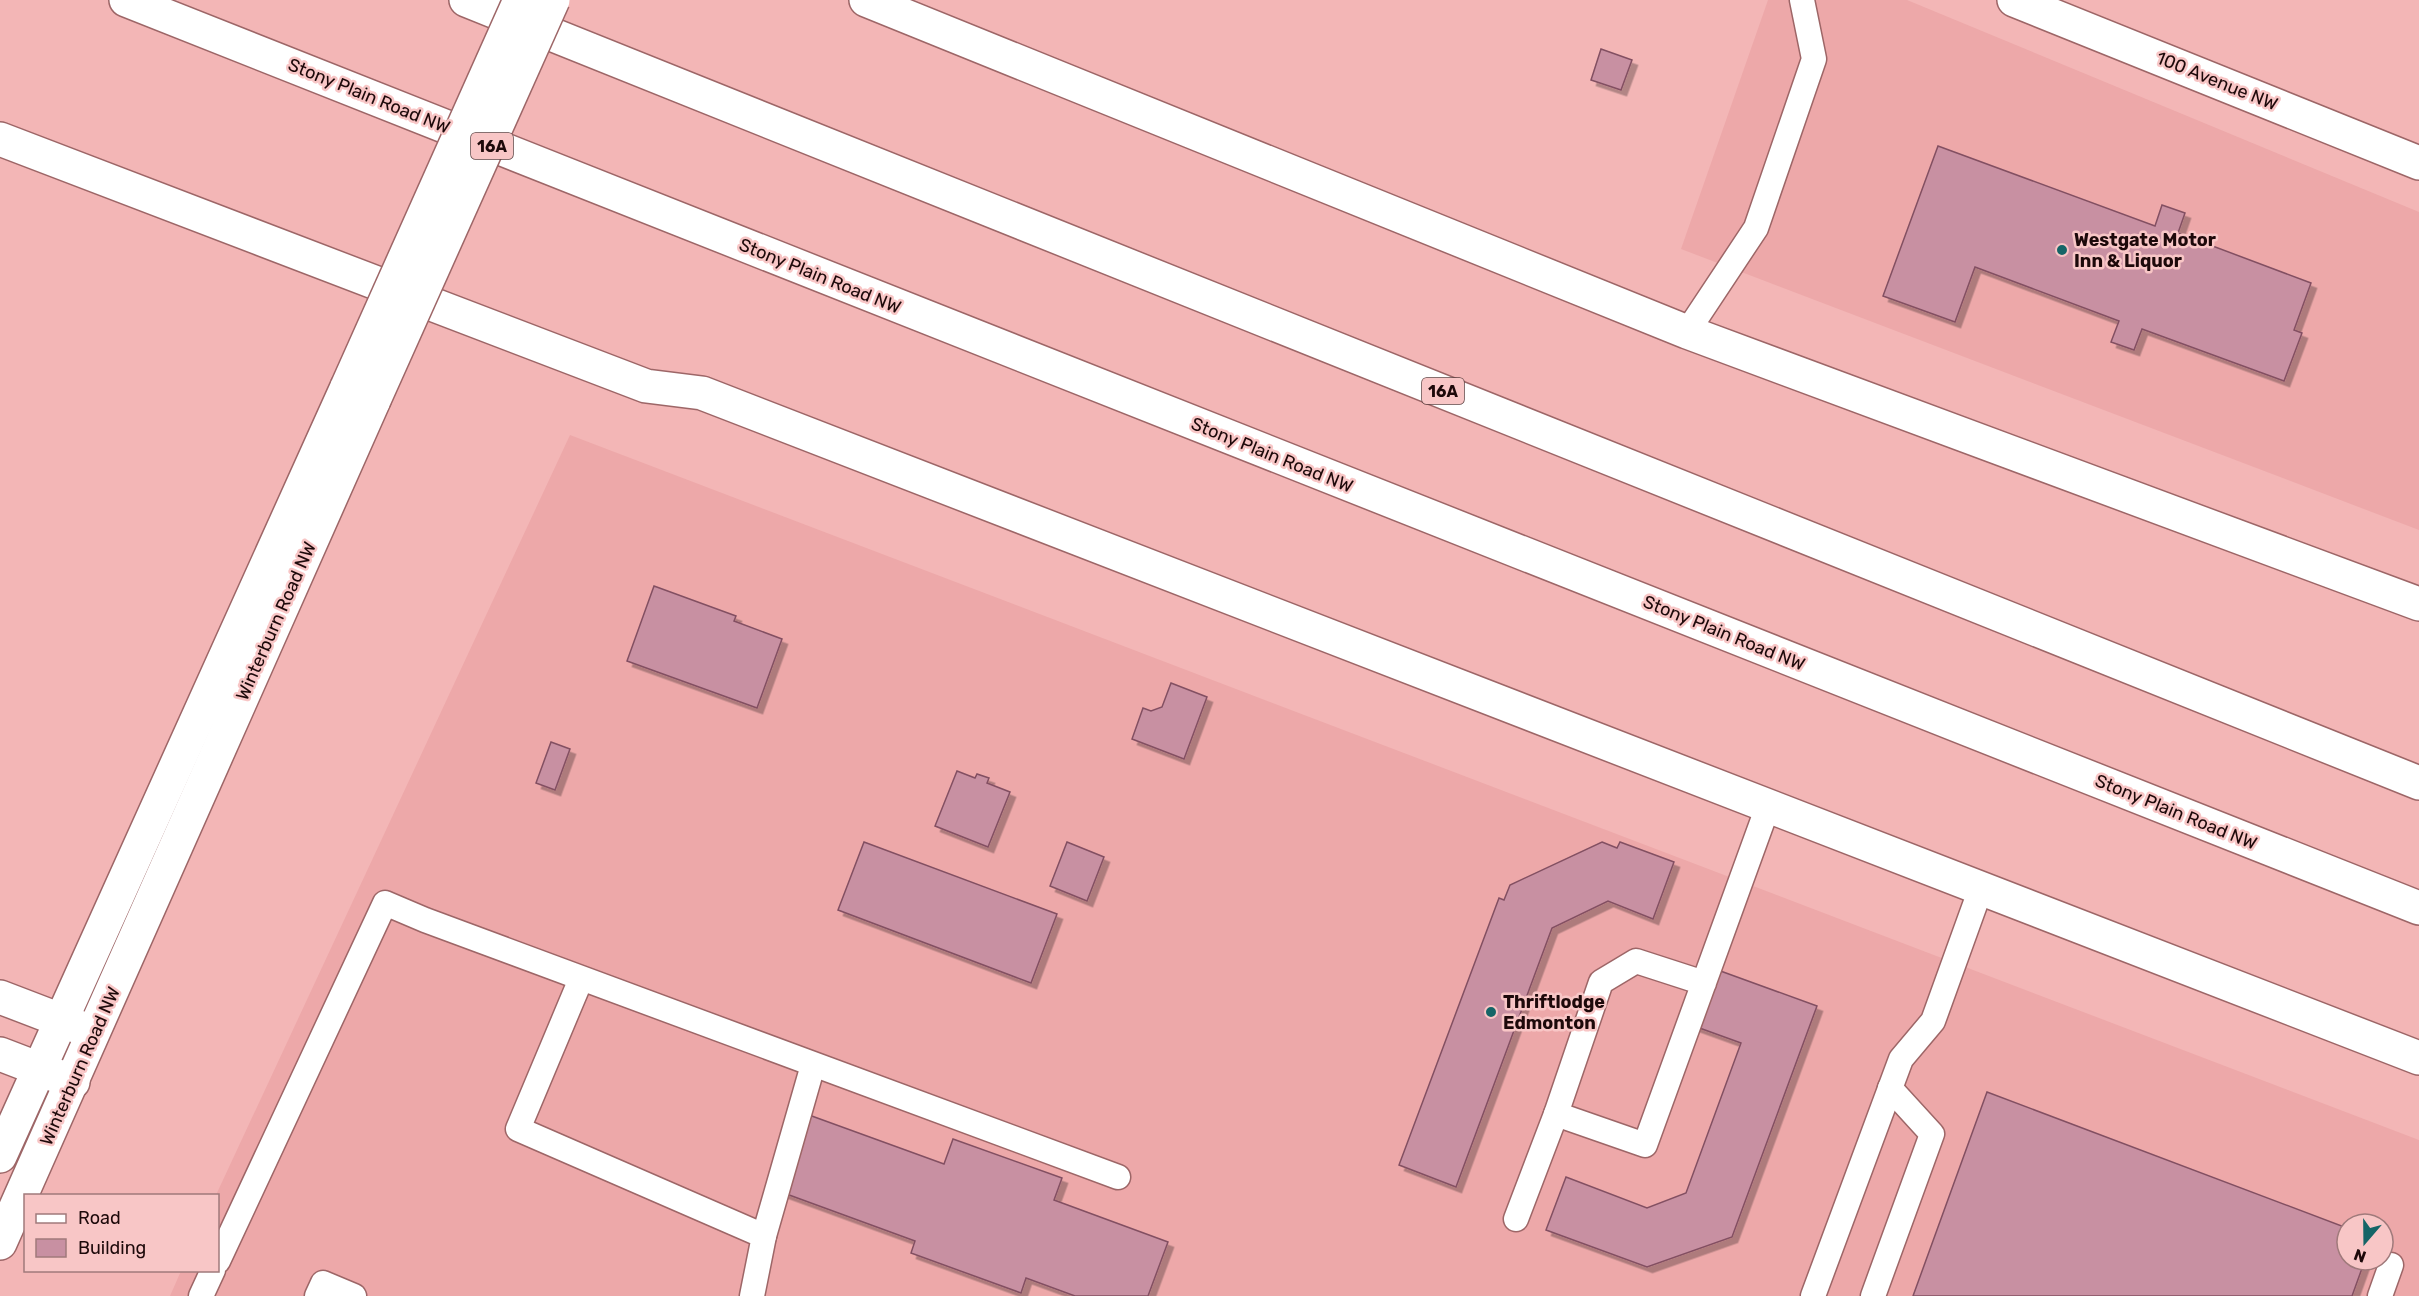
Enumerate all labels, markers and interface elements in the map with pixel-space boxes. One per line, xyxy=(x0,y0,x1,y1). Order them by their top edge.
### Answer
street label: 100 Avenue NW xyxy=(2153,47,2281,115)
street label: Stony Plain Road NW xyxy=(285,53,453,139)
road number: 16A xyxy=(471,133,513,159)
place label: Westgate Motor Inn & Liquor xyxy=(2074,229,2216,272)
street label: Stony Plain Road NW xyxy=(736,233,904,319)
marker: Westgate Motor Inn & Liquor xyxy=(2055,243,2069,257)
road number: 16A xyxy=(1422,378,1464,404)
street label: Stony Plain Road NW xyxy=(1188,412,1356,498)
street label: Winterburn Road NW xyxy=(231,538,321,704)
street label: Stony Plain Road NW xyxy=(1640,590,1808,676)
street label: Stony Plain Road NW xyxy=(2092,769,2260,855)
street label: Winterburn Road NW xyxy=(35,983,125,1149)
place label: Thriftlodge Edmonton xyxy=(1503,991,1605,1034)
marker: Thriftlodge Edmonton xyxy=(1484,1005,1498,1019)
legend xyxy=(24,1194,219,1272)
text: Road xyxy=(78,1207,121,1229)
north arrow xyxy=(2335,1212,2395,1272)
text: Building xyxy=(78,1237,146,1259)
text: N xyxy=(2351,1245,2369,1267)

